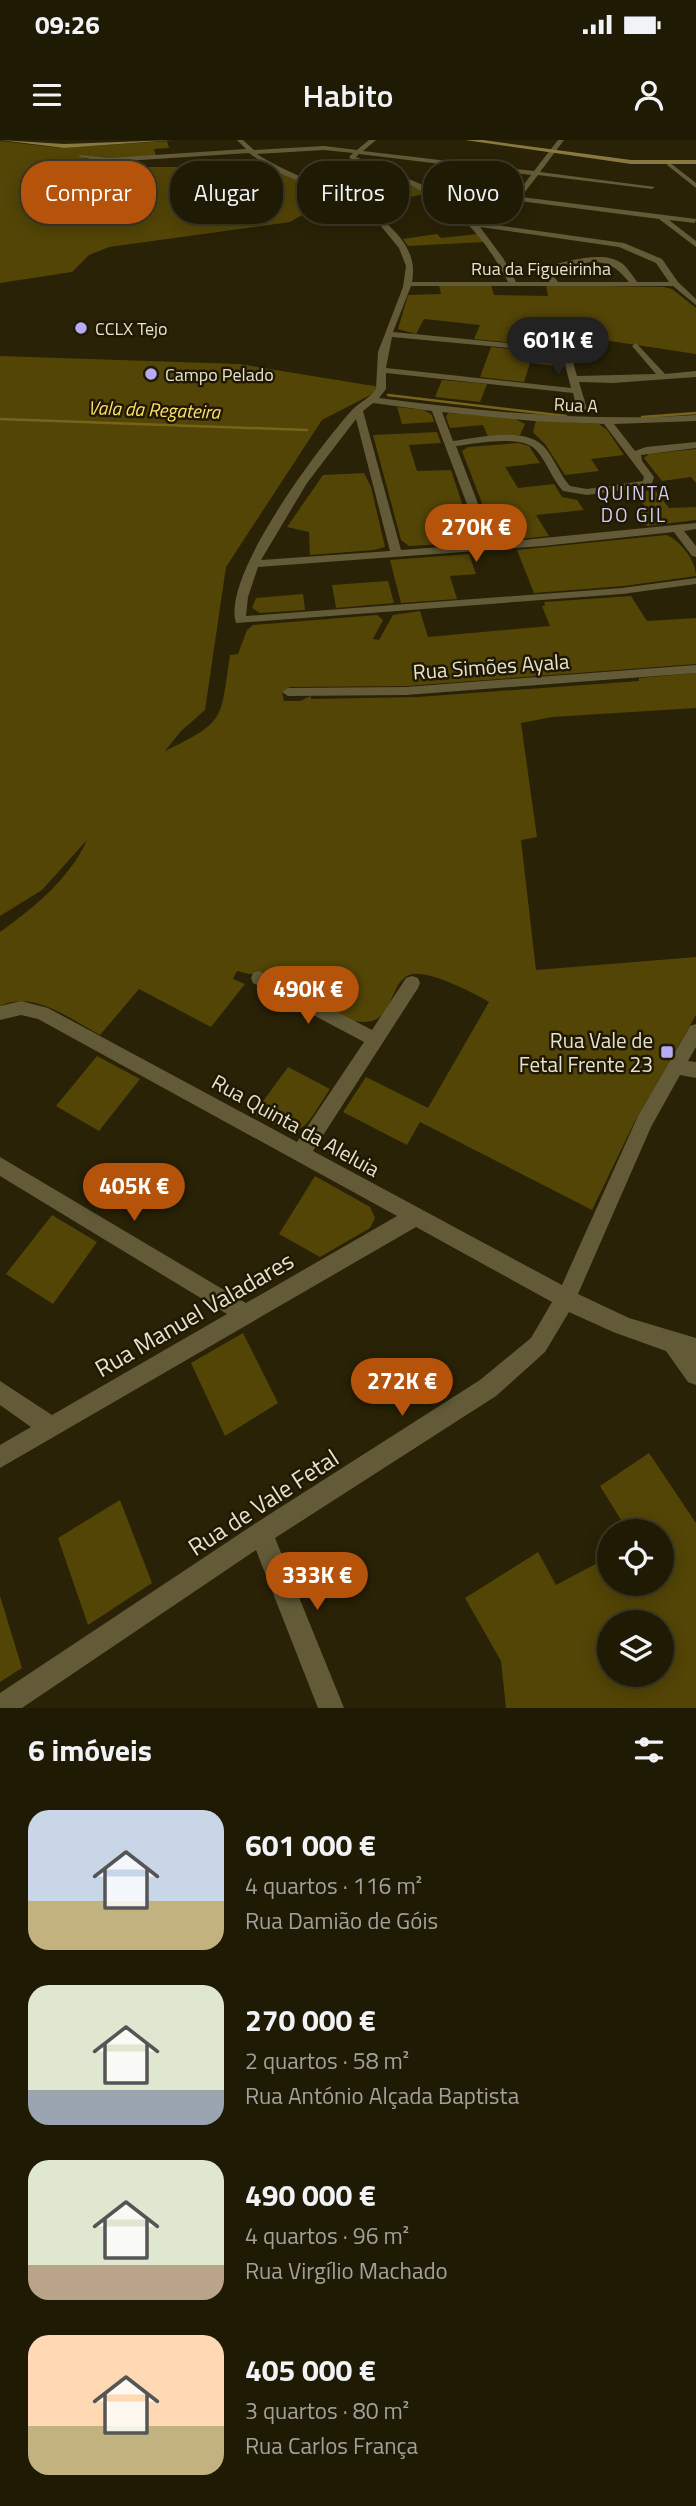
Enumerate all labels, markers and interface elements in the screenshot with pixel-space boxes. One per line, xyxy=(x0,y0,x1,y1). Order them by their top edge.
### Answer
text: 09:26 xyxy=(35,5,100,44)
text: Habito xyxy=(302,71,394,119)
icon: menu xyxy=(28,76,66,114)
icon: person xyxy=(630,76,668,114)
chip: Comprar xyxy=(21,161,156,224)
chip: Alugar xyxy=(170,161,283,224)
chip: Filtros xyxy=(297,161,409,224)
chip: Novo xyxy=(423,161,523,224)
street label: Rua da Figueirinha xyxy=(471,255,611,282)
place label: CCLX Tejo xyxy=(95,315,167,342)
pin: 601K € xyxy=(501,317,615,377)
marker: CCLX Tejo xyxy=(73,320,89,336)
text: 601K € xyxy=(523,322,593,357)
place label: Campo Pelado xyxy=(165,361,274,388)
marker: Campo Pelado xyxy=(143,366,159,382)
street label: Rua A xyxy=(553,390,599,420)
water label: Vala da Regateira xyxy=(88,392,222,426)
district label: QUINTA DO GIL xyxy=(597,478,671,529)
pin: 270K € xyxy=(419,504,533,564)
text: 270K € xyxy=(441,509,511,544)
street label: Rua Simões Ayala xyxy=(412,645,571,687)
pin: 490K € xyxy=(251,966,365,1026)
text: 490K € xyxy=(273,971,343,1006)
place label: Rua Vale de Fetal Frente 23 xyxy=(519,1024,653,1080)
marker: Rua Vale de Fetal Frente 23 xyxy=(659,1044,675,1060)
street label: Rua Quinta da Aleluia xyxy=(206,1065,386,1185)
pin: 405K € xyxy=(77,1164,191,1223)
text: 405K € xyxy=(99,1168,169,1203)
street label: Rua Manuel Valadares xyxy=(88,1242,300,1386)
pin: 272K € xyxy=(345,1358,459,1418)
text: 272K € xyxy=(367,1363,437,1398)
street label: Rua de Vale Fetal xyxy=(180,1440,346,1564)
map controls xyxy=(597,1519,674,1687)
button: locate xyxy=(597,1519,674,1596)
pin: 333K € xyxy=(260,1552,374,1612)
text: 333K € xyxy=(282,1557,352,1592)
button: layers xyxy=(597,1610,674,1687)
text: 6 imóveis xyxy=(28,1727,152,1773)
icon: filters xyxy=(630,1731,668,1769)
text: 601 000 € xyxy=(245,1822,376,1868)
icon: home xyxy=(84,1838,168,1922)
text: 4 quartos · 116 m² xyxy=(245,1868,422,1903)
text: Rua Damião de Góis xyxy=(245,1903,438,1938)
text: 270 000 € xyxy=(245,1997,376,2043)
icon: home xyxy=(84,2013,168,2097)
text: 2 quartos · 58 m² xyxy=(245,2043,409,2078)
text: Rua António Alçada Baptista xyxy=(245,2078,519,2113)
text: 490 000 € xyxy=(245,2172,376,2218)
icon: home xyxy=(84,2188,168,2272)
text: 4 quartos · 96 m² xyxy=(245,2218,409,2253)
text: Rua Virgílio Machado xyxy=(245,2253,448,2288)
text: 405 000 € xyxy=(245,2347,376,2393)
icon: home xyxy=(84,2363,168,2447)
text: 3 quartos · 80 m² xyxy=(245,2393,409,2428)
text: Rua Carlos França xyxy=(245,2428,418,2463)

